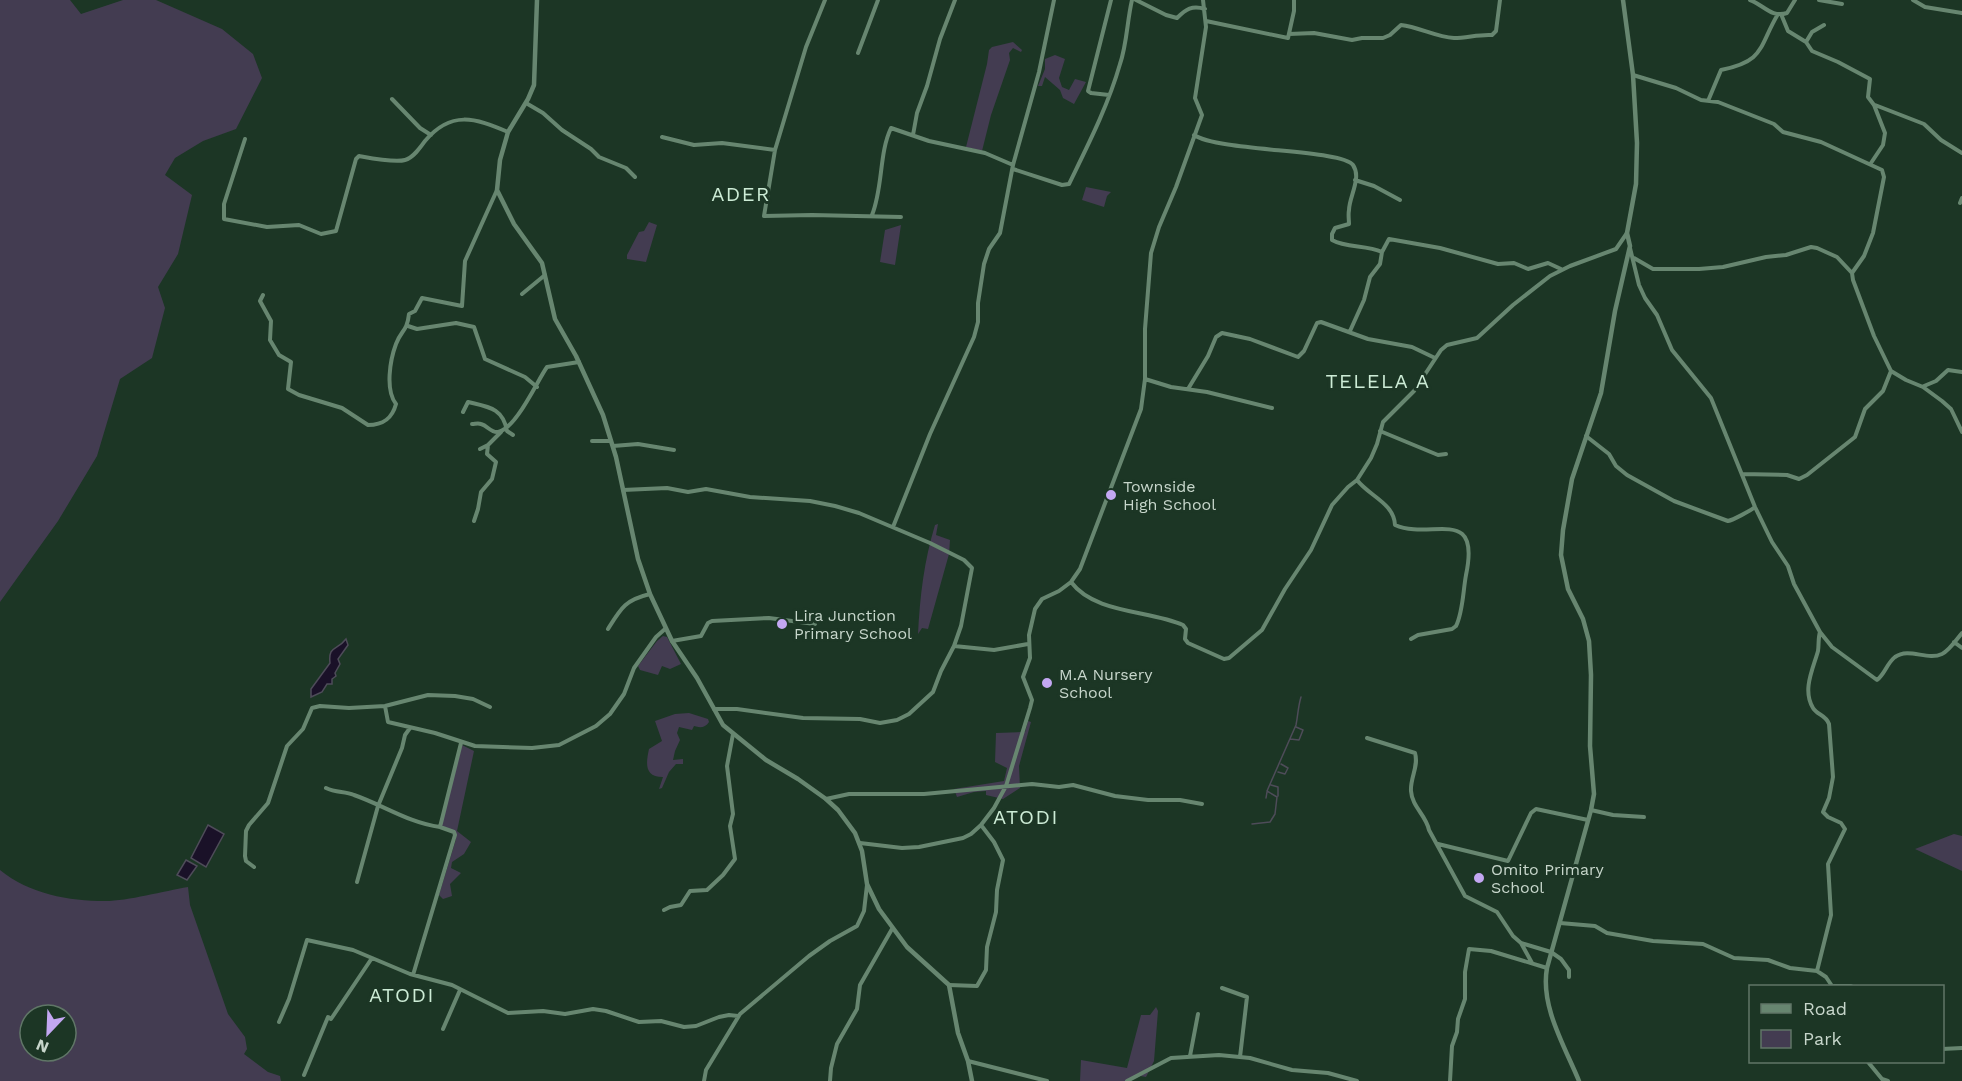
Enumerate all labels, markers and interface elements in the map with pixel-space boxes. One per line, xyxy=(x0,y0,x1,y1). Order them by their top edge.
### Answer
district label: ADER xyxy=(711,182,771,206)
district label: TELELA A xyxy=(1325,369,1431,393)
place label: Townside High School xyxy=(1123,477,1216,514)
marker: Townside High School xyxy=(1104,488,1118,502)
place label: Lira Junction Primary School xyxy=(794,606,912,643)
marker: Lira Junction Primary School xyxy=(775,617,789,631)
place label: M.A Nursery School xyxy=(1059,665,1153,702)
marker: M.A Nursery School xyxy=(1040,676,1054,690)
district label: ATODI xyxy=(993,805,1059,829)
place label: Omito Primary School xyxy=(1491,860,1605,897)
marker: Omito Primary School xyxy=(1472,871,1486,885)
district label: ATODI xyxy=(369,983,435,1007)
legend xyxy=(1749,985,1944,1063)
text: Road xyxy=(1803,998,1847,1019)
north arrow xyxy=(18,1003,78,1063)
text: Park xyxy=(1803,1028,1842,1049)
text: N xyxy=(33,1035,52,1057)

